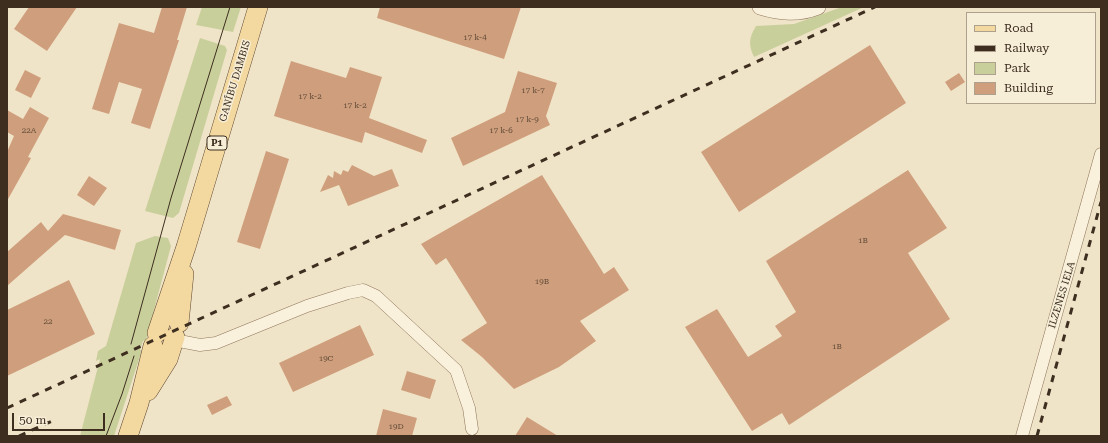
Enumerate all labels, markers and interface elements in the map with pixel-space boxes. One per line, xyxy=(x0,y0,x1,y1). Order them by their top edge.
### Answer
legend xyxy=(966,12,1096,104)
text: Road xyxy=(1004,21,1033,35)
house number: 17 k-4 xyxy=(463,33,487,43)
street label: GANĪBU DAMBIS xyxy=(217,39,253,123)
text: Railway xyxy=(1004,41,1049,55)
text: Park xyxy=(1004,61,1030,75)
text: Building xyxy=(1004,81,1053,95)
house number: 17 k-7 xyxy=(521,86,545,96)
house number: 17 k-2 xyxy=(298,92,322,102)
house number: 17 k-2 xyxy=(343,101,367,111)
house number: 17 k-9 xyxy=(515,115,539,125)
house number: 22A xyxy=(22,126,36,136)
house number: 17 k-6 xyxy=(489,126,513,136)
road number: P1 xyxy=(207,136,227,150)
house number: 1B xyxy=(858,236,868,246)
street label: ILZENES IELA xyxy=(1046,260,1078,330)
house number: 19B xyxy=(535,277,549,287)
house number: 22 xyxy=(44,317,52,327)
house number: 1B xyxy=(832,342,842,352)
house number: 19C xyxy=(319,354,333,364)
scale bar xyxy=(14,405,107,431)
text: 50 m xyxy=(19,413,46,427)
house number: 19D xyxy=(388,422,404,432)

